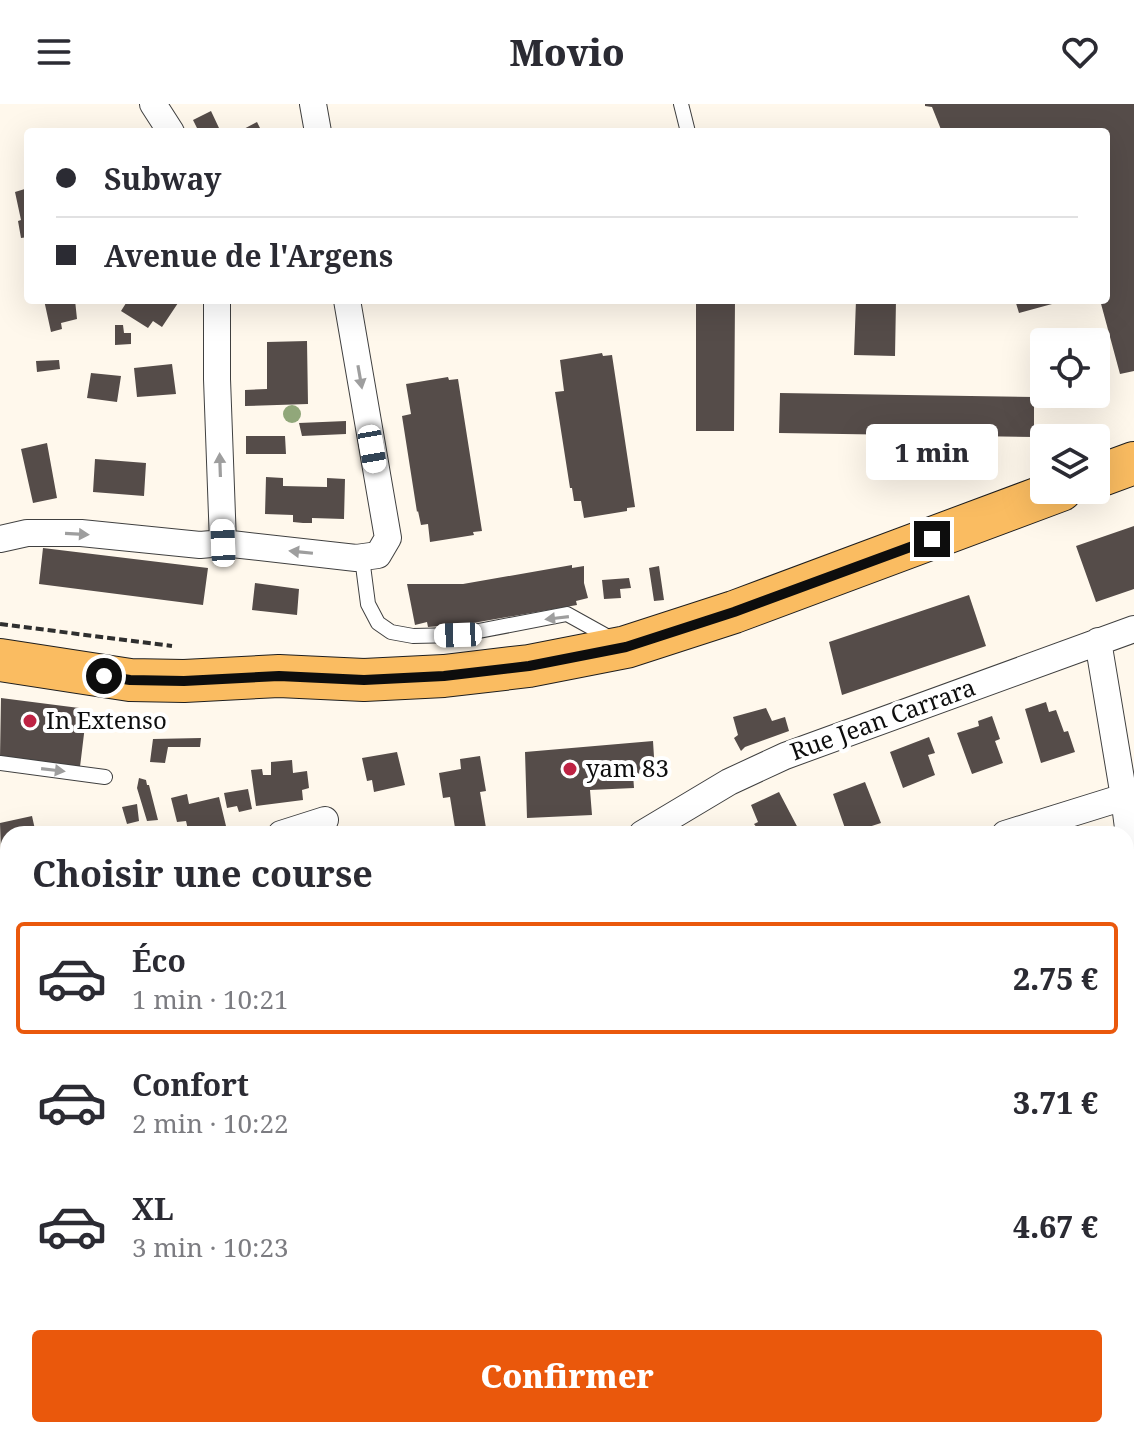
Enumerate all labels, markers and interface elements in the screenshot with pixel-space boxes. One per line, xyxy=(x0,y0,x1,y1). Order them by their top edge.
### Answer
text: Movio xyxy=(509,28,625,77)
icon: menu xyxy=(32,30,76,74)
icon: heart xyxy=(1058,30,1102,74)
text: Subway xyxy=(104,158,221,199)
text: Avenue de l'Argens xyxy=(104,235,393,276)
map controls xyxy=(1030,328,1110,504)
button: locate xyxy=(1030,328,1110,408)
one-way arrow xyxy=(354,365,367,390)
car xyxy=(356,423,388,475)
callout: 1 min xyxy=(866,423,998,479)
button: layers xyxy=(1030,424,1110,504)
text: 1 min xyxy=(895,434,969,470)
one-way arrow xyxy=(214,452,227,477)
car xyxy=(210,519,236,567)
route end xyxy=(914,521,950,557)
one-way arrow xyxy=(65,527,90,540)
one-way arrow xyxy=(288,545,313,558)
one-way arrow xyxy=(544,611,569,624)
car xyxy=(434,622,482,648)
route start xyxy=(86,658,122,694)
street label: Rue Jean Carrara xyxy=(785,670,980,767)
place label: In Extenso xyxy=(46,703,167,736)
marker: In Extenso xyxy=(21,712,39,730)
place label: yam 83 xyxy=(586,751,669,784)
marker: yam 83 xyxy=(561,760,579,778)
one-way arrow xyxy=(40,764,65,777)
text: Choisir une course xyxy=(32,849,373,898)
text: Éco xyxy=(132,940,186,981)
icon: car xyxy=(36,942,108,1014)
text: 2.75 € xyxy=(1013,958,1098,999)
text: 1 min · 10:21 xyxy=(132,981,289,1017)
text: Confort xyxy=(132,1064,249,1105)
icon: car xyxy=(36,1066,108,1138)
text: 3.71 € xyxy=(1013,1082,1098,1123)
text: 2 min · 10:22 xyxy=(132,1105,289,1141)
text: XL xyxy=(132,1188,174,1229)
icon: car xyxy=(36,1190,108,1262)
text: 4.67 € xyxy=(1013,1206,1098,1247)
text: 3 min · 10:23 xyxy=(132,1229,289,1265)
button: Confirmer xyxy=(32,1330,1102,1422)

